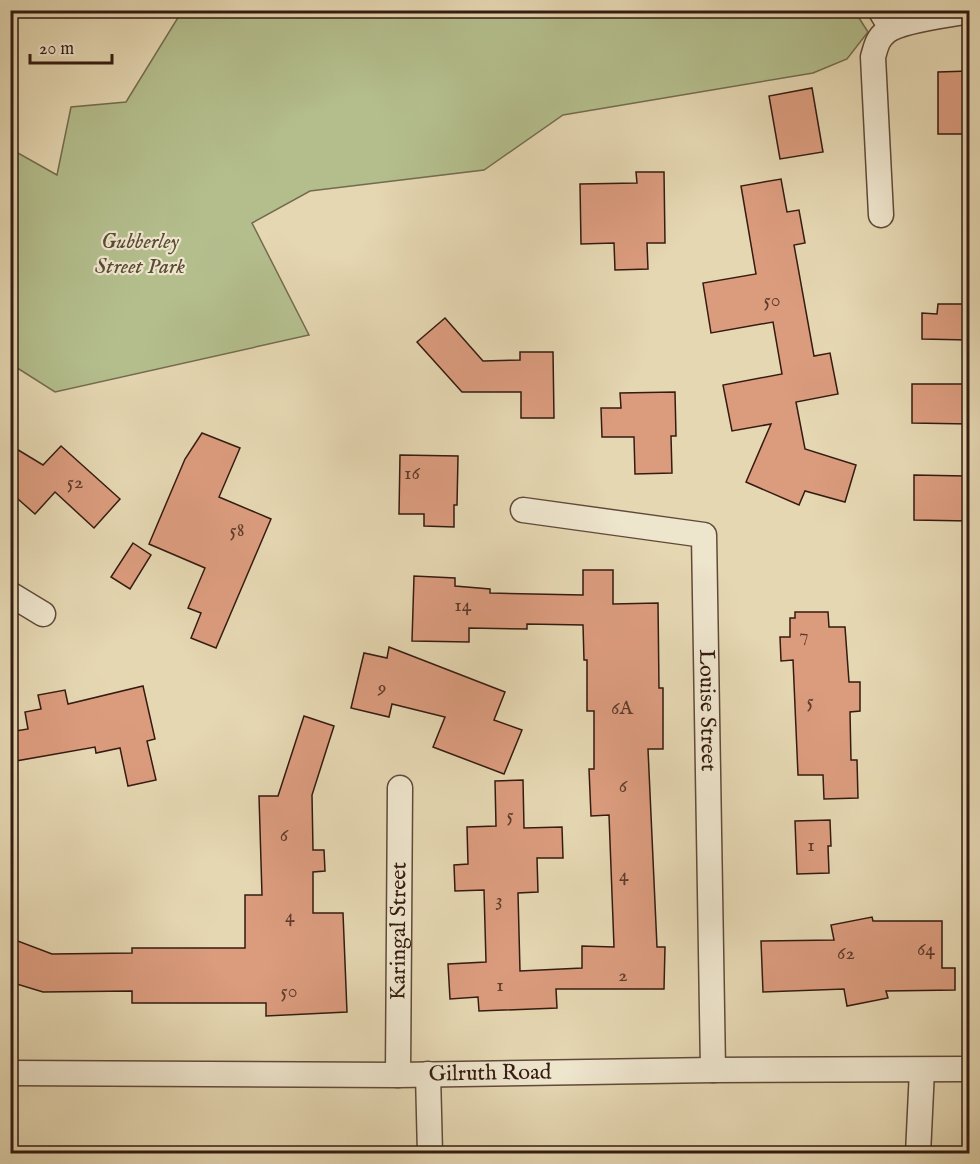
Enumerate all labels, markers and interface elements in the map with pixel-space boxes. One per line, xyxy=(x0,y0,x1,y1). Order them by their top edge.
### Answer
scale bar xyxy=(30,27,112,65)
text: 20 m xyxy=(39,38,74,61)
park label: Gubberley Street Park xyxy=(95,228,185,281)
house number: 50 xyxy=(764,288,781,313)
house number: 16 xyxy=(404,461,421,486)
house number: 52 xyxy=(67,470,83,495)
house number: 58 xyxy=(229,518,245,543)
house number: 14 xyxy=(454,593,472,618)
house number: 7 xyxy=(799,623,809,648)
street label: Louise Street xyxy=(692,649,722,772)
house number: 9 xyxy=(377,675,386,700)
house number: 5 xyxy=(806,689,814,714)
house number: 6A xyxy=(611,696,633,721)
house number: 6 xyxy=(619,774,628,799)
house number: 5 xyxy=(506,803,514,828)
house number: 6 xyxy=(280,823,289,848)
house number: 1 xyxy=(807,833,815,858)
street label: Karingal Street xyxy=(385,861,413,1000)
house number: 4 xyxy=(619,863,629,888)
house number: 3 xyxy=(495,888,503,913)
house number: 4 xyxy=(285,904,295,929)
house number: 64 xyxy=(917,937,935,962)
house number: 62 xyxy=(837,941,855,966)
house number: 2 xyxy=(618,963,628,988)
house number: 1 xyxy=(496,973,504,998)
house number: 50 xyxy=(281,979,298,1004)
street label: Gilruth Road xyxy=(428,1059,552,1089)

